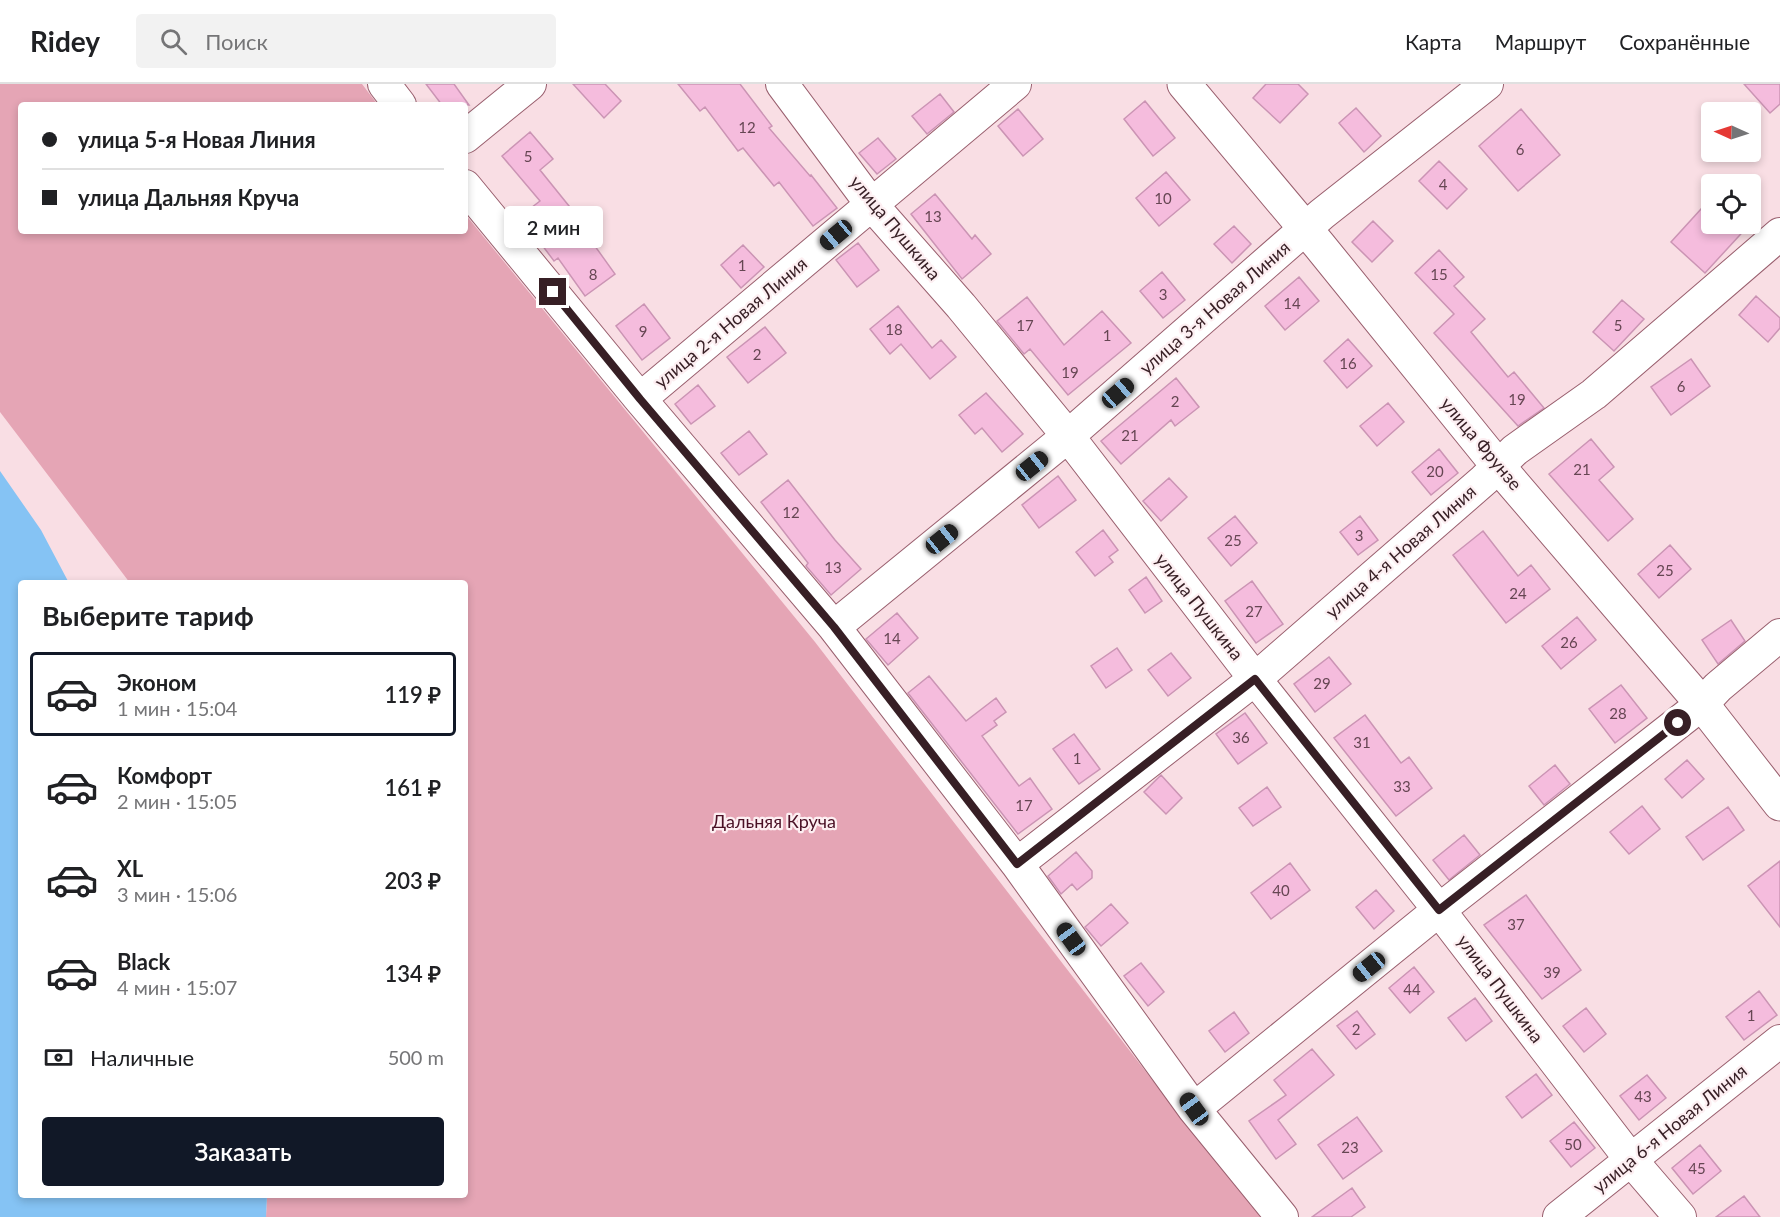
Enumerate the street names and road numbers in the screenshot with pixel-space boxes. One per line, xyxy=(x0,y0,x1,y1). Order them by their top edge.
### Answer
street label: улица Пушкина xyxy=(846,171,946,284)
street label: улица 3-я Новая Линия xyxy=(1135,236,1294,379)
street label: улица 2-я Новая Линия xyxy=(650,253,812,393)
street label: улица Фрунзе xyxy=(1437,392,1527,494)
street label: улица 4-я Новая Линия xyxy=(1321,480,1480,623)
street label: улица Пушкина xyxy=(1151,549,1248,664)
street label: улица Пушкина xyxy=(1453,930,1549,1047)
street label: улица 6-я Новая Линия xyxy=(1588,1059,1751,1197)

